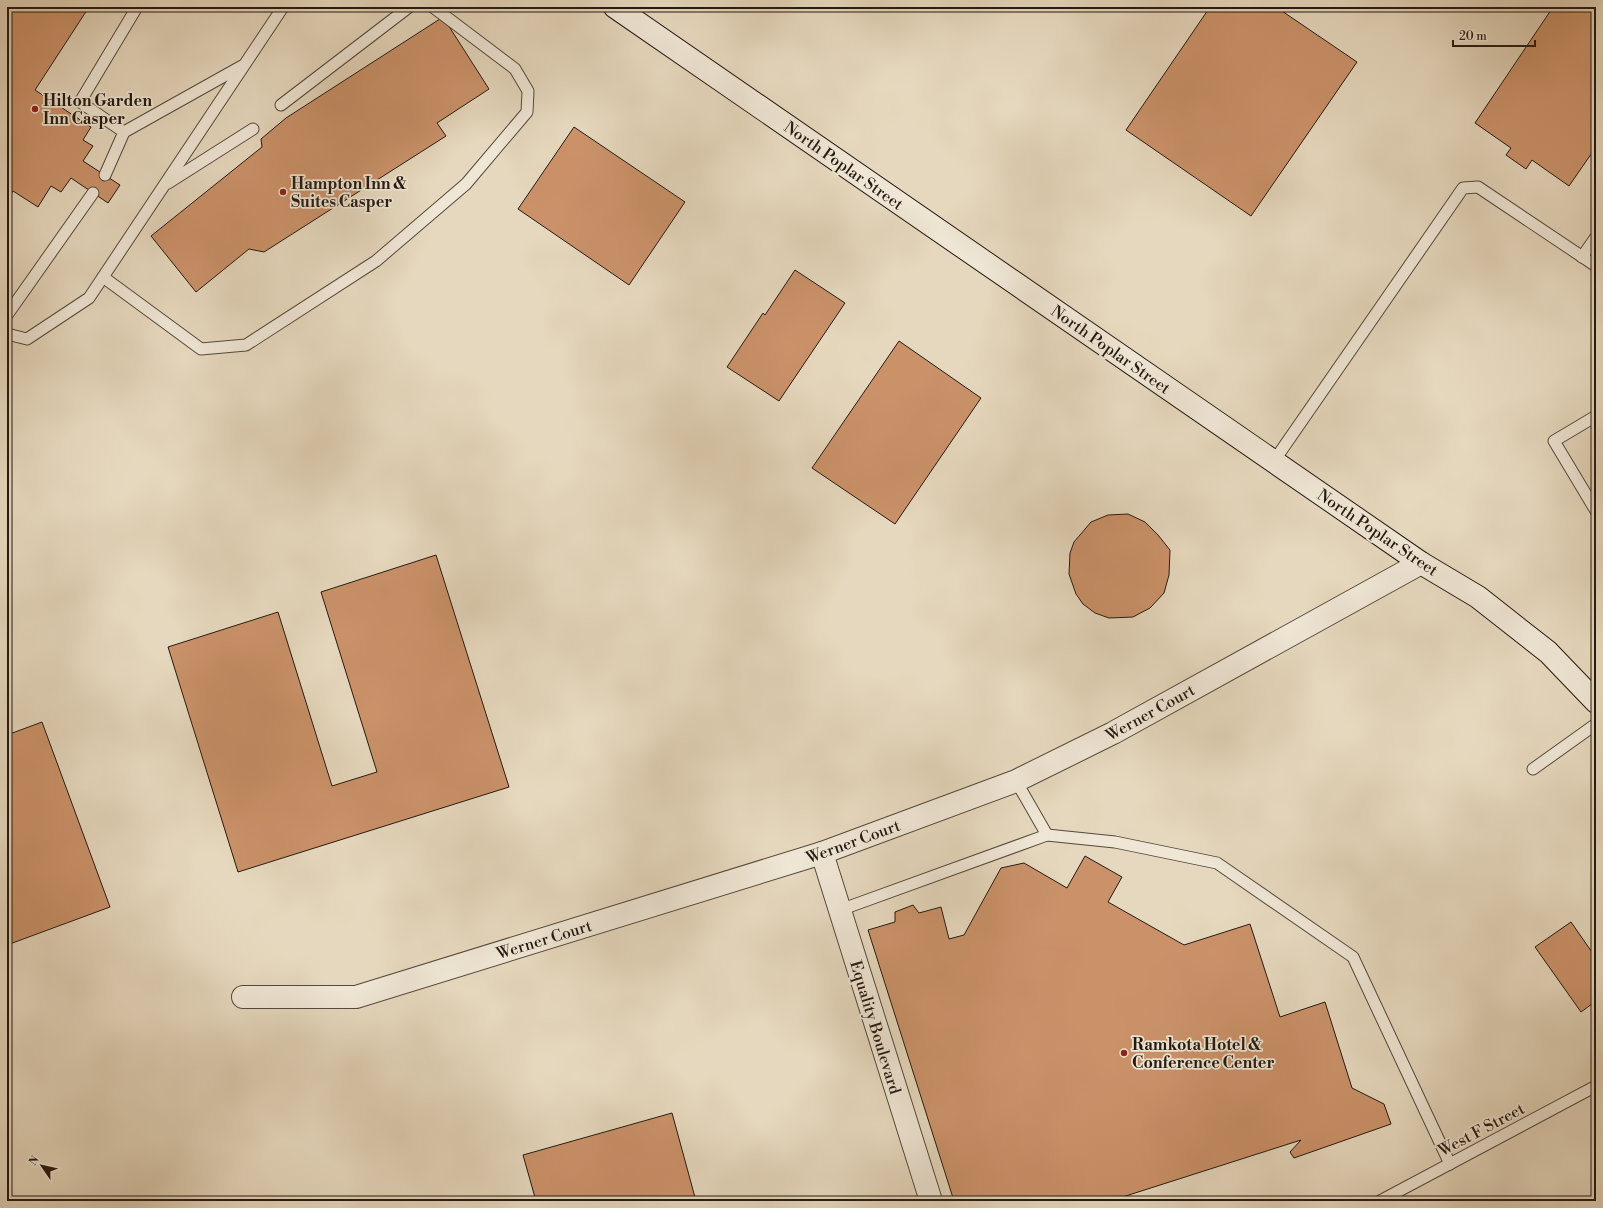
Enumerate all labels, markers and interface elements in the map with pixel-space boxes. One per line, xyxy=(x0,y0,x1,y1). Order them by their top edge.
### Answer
scale bar xyxy=(1453,22,1535,48)
text: 20 m xyxy=(1459,29,1487,44)
place label: Hilton Garden Inn Casper xyxy=(43,91,152,129)
marker: Hilton Garden Inn Casper xyxy=(30,104,40,114)
street label: North Poplar Street xyxy=(780,117,907,215)
place label: Hampton Inn & Suites Casper xyxy=(291,174,407,212)
marker: Hampton Inn & Suites Casper xyxy=(278,187,288,197)
street label: North Poplar Street xyxy=(1047,301,1174,399)
street label: North Poplar Street xyxy=(1313,485,1442,581)
street label: Werner Court xyxy=(1102,680,1199,746)
street label: Werner Court xyxy=(803,816,903,869)
street label: Werner Court xyxy=(493,916,595,964)
street label: Equality Boulevard xyxy=(845,958,905,1097)
place label: Ramkota Hotel & Conference Center xyxy=(1132,1035,1275,1073)
marker: Ramkota Hotel & Conference Center xyxy=(1119,1048,1129,1058)
street label: West F Street xyxy=(1434,1099,1528,1161)
north arrow xyxy=(22,1146,62,1186)
text: N xyxy=(26,1153,43,1168)

